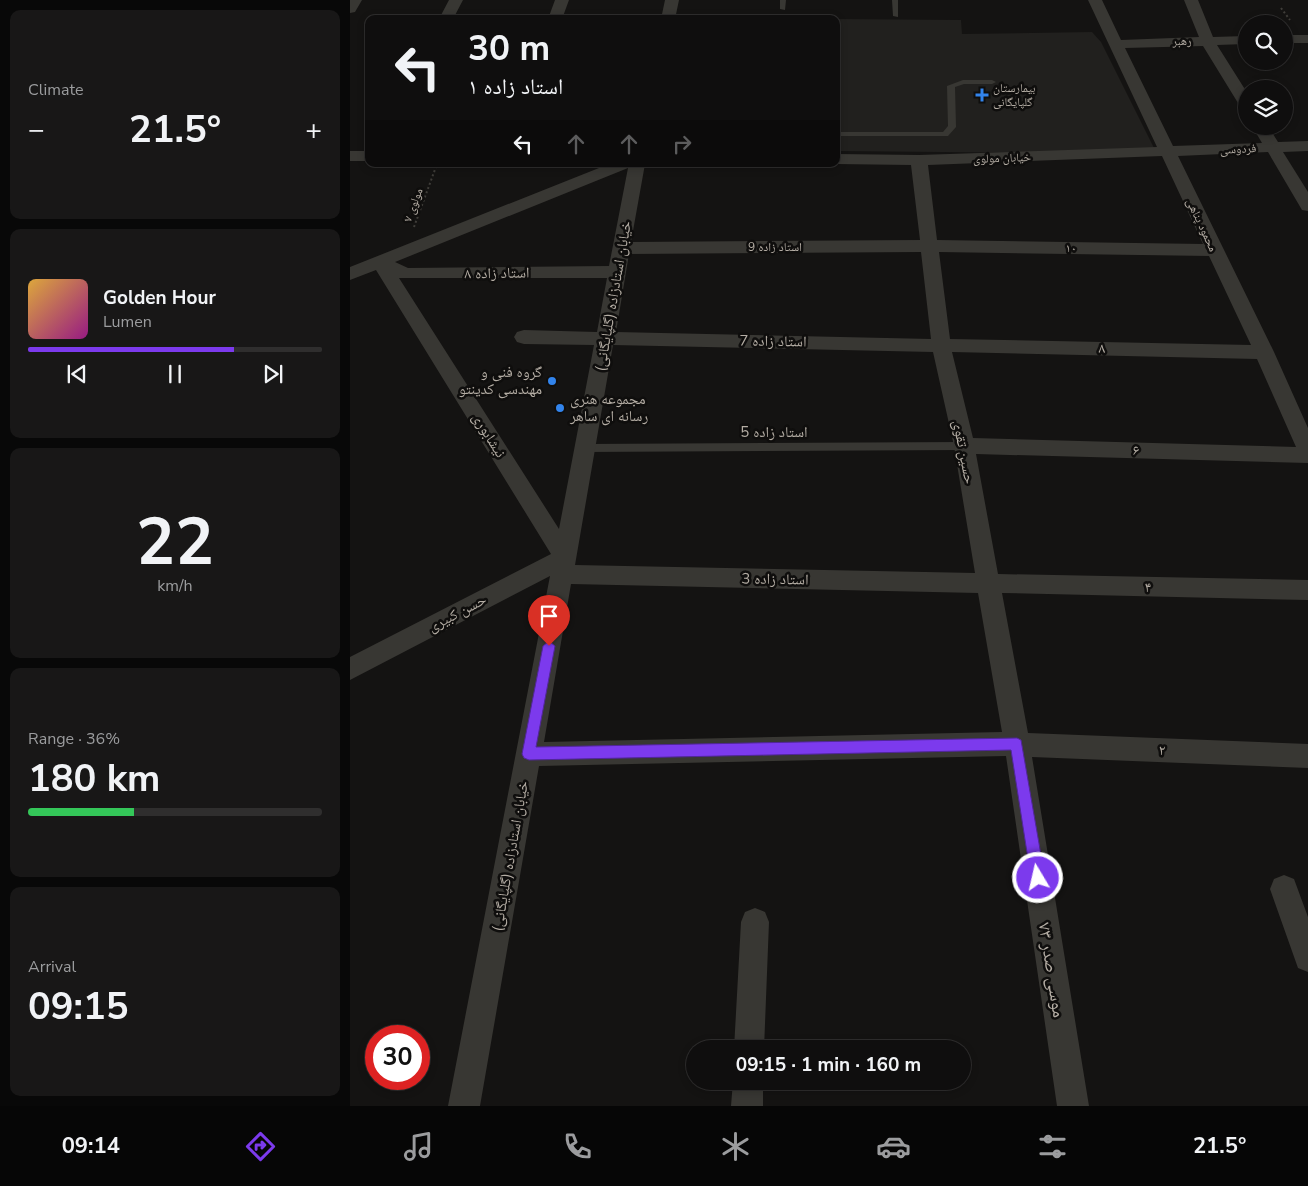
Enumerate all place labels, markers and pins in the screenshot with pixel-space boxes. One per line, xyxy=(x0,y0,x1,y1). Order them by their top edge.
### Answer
place label: بیمارستان گلپایگانی xyxy=(993,80,1036,110)
marker: بیمارستان گلپایگانی xyxy=(975,88,989,102)
place label: گروه فنی و مهندسی کدینتو xyxy=(459,362,542,399)
marker: گروه فنی و مهندسی کدینتو xyxy=(546,375,558,387)
place label: مجموعه هنری رسانه ای ساهر xyxy=(569,389,648,426)
marker: مجموعه هنری رسانه ای ساهر xyxy=(554,402,566,414)
pin xyxy=(528,595,570,646)

